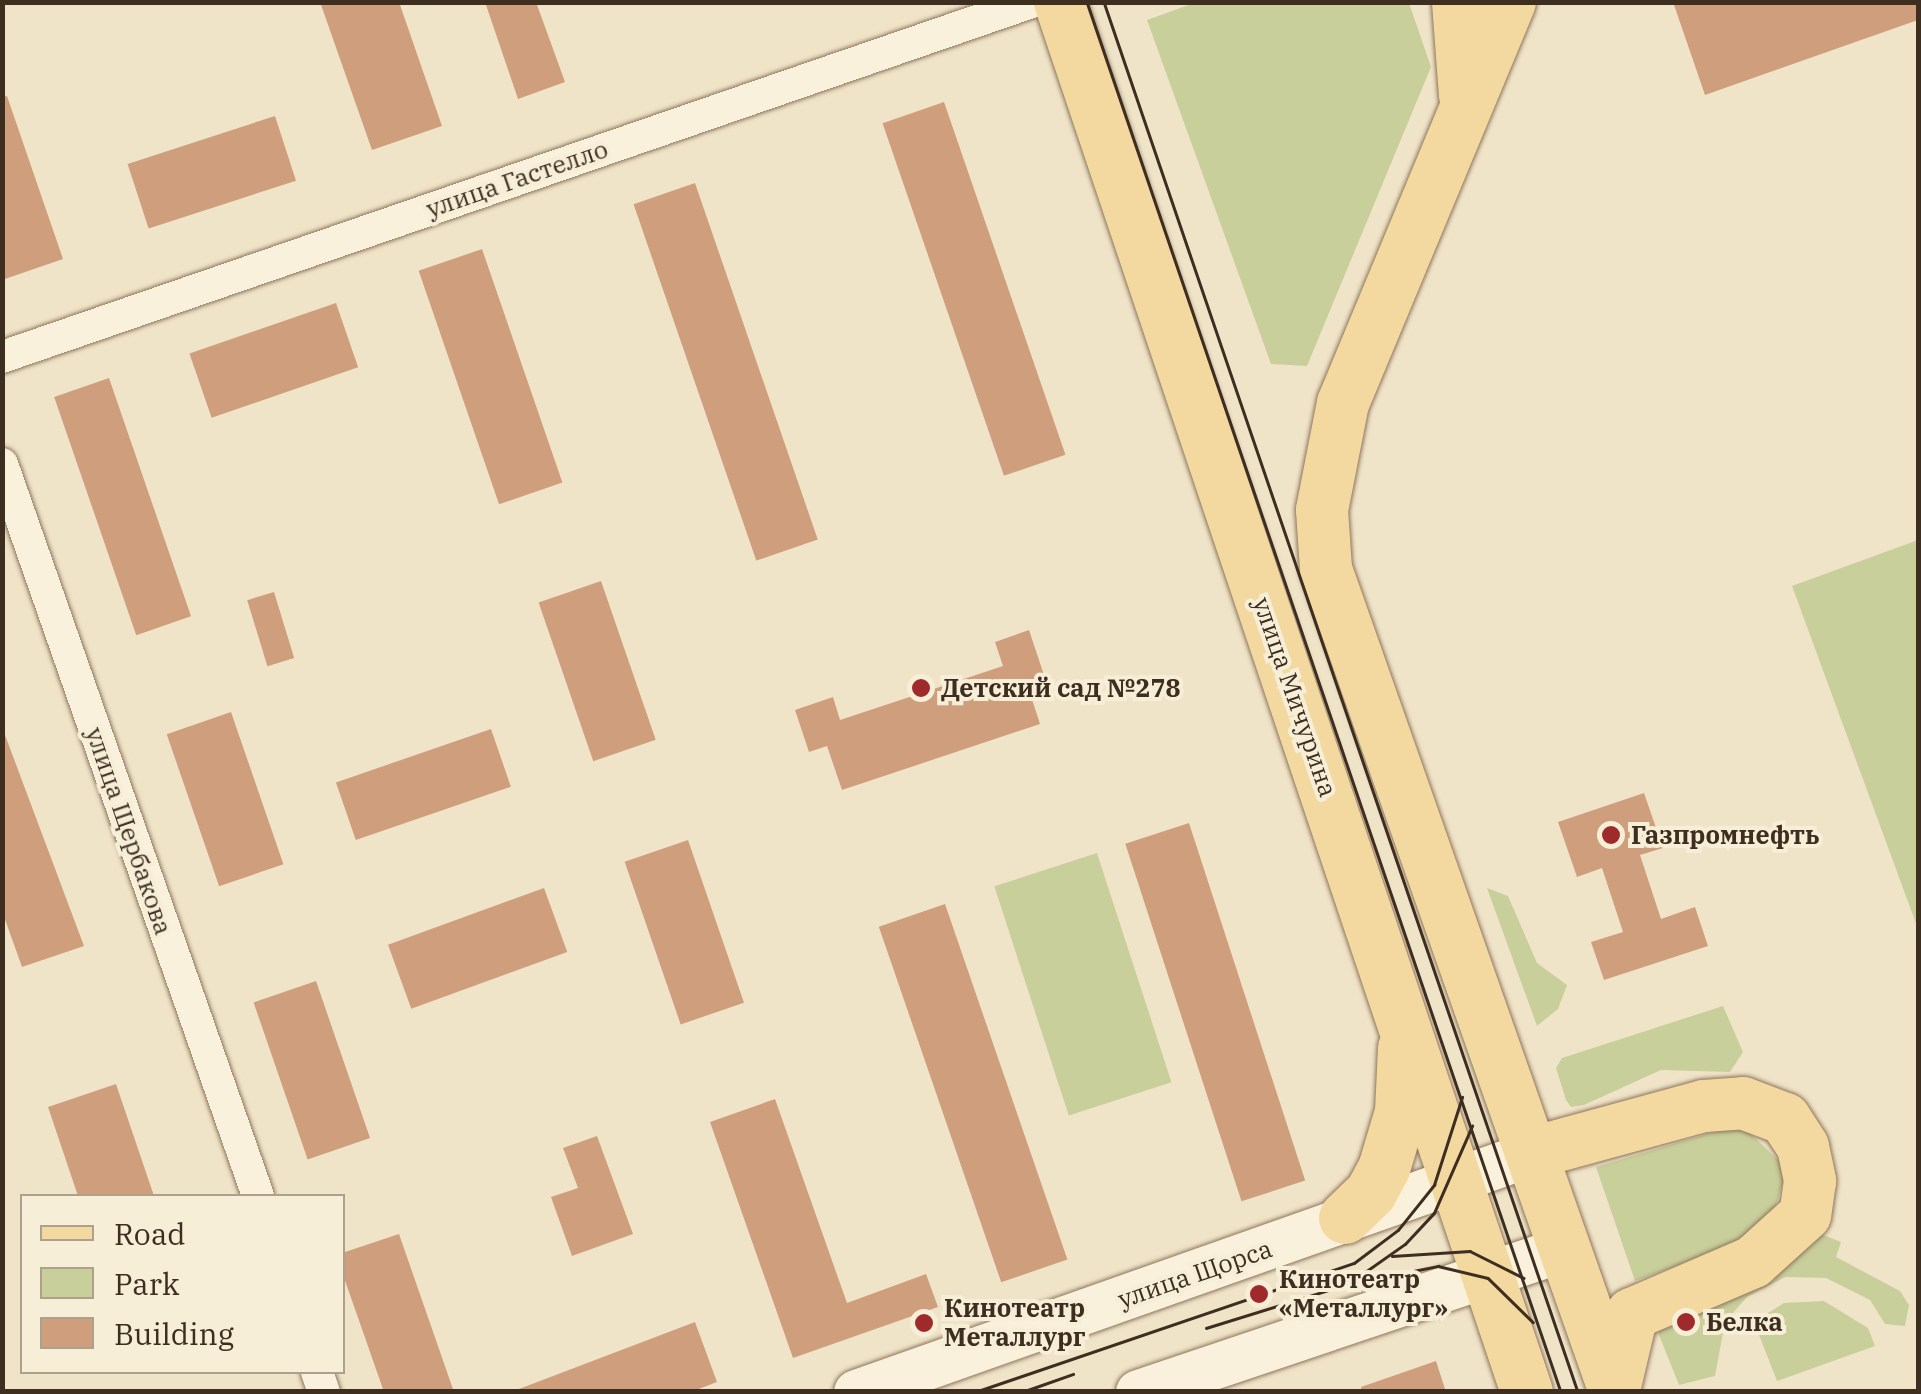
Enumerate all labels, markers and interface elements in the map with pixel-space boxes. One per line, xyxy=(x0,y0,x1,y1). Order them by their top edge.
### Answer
street label: улица Гастелло xyxy=(422,134,612,224)
street label: улица Мичурина xyxy=(1247,593,1343,801)
place label: Детский сад №278 xyxy=(941,673,1180,703)
marker: Детский сад №278 xyxy=(910,677,932,699)
street label: улица Щербакова xyxy=(79,723,179,939)
place label: Газпромнефть xyxy=(1631,820,1819,850)
marker: Газпромнефть xyxy=(1600,824,1622,846)
legend xyxy=(20,1194,345,1374)
text: Road xyxy=(114,1214,186,1253)
street label: улица Щорса xyxy=(1114,1234,1276,1314)
text: Park xyxy=(114,1264,180,1303)
place label: Кинотеатр «Металлург» xyxy=(1279,1265,1448,1324)
marker: Кинотеатр «Металлург» xyxy=(1248,1283,1270,1305)
place label: Кинотеатр Металлург xyxy=(944,1294,1086,1353)
place label: Белка xyxy=(1706,1307,1783,1337)
marker: Белка xyxy=(1675,1311,1697,1333)
marker: Кинотеатр Металлург xyxy=(913,1312,935,1334)
text: Building xyxy=(114,1314,234,1353)

